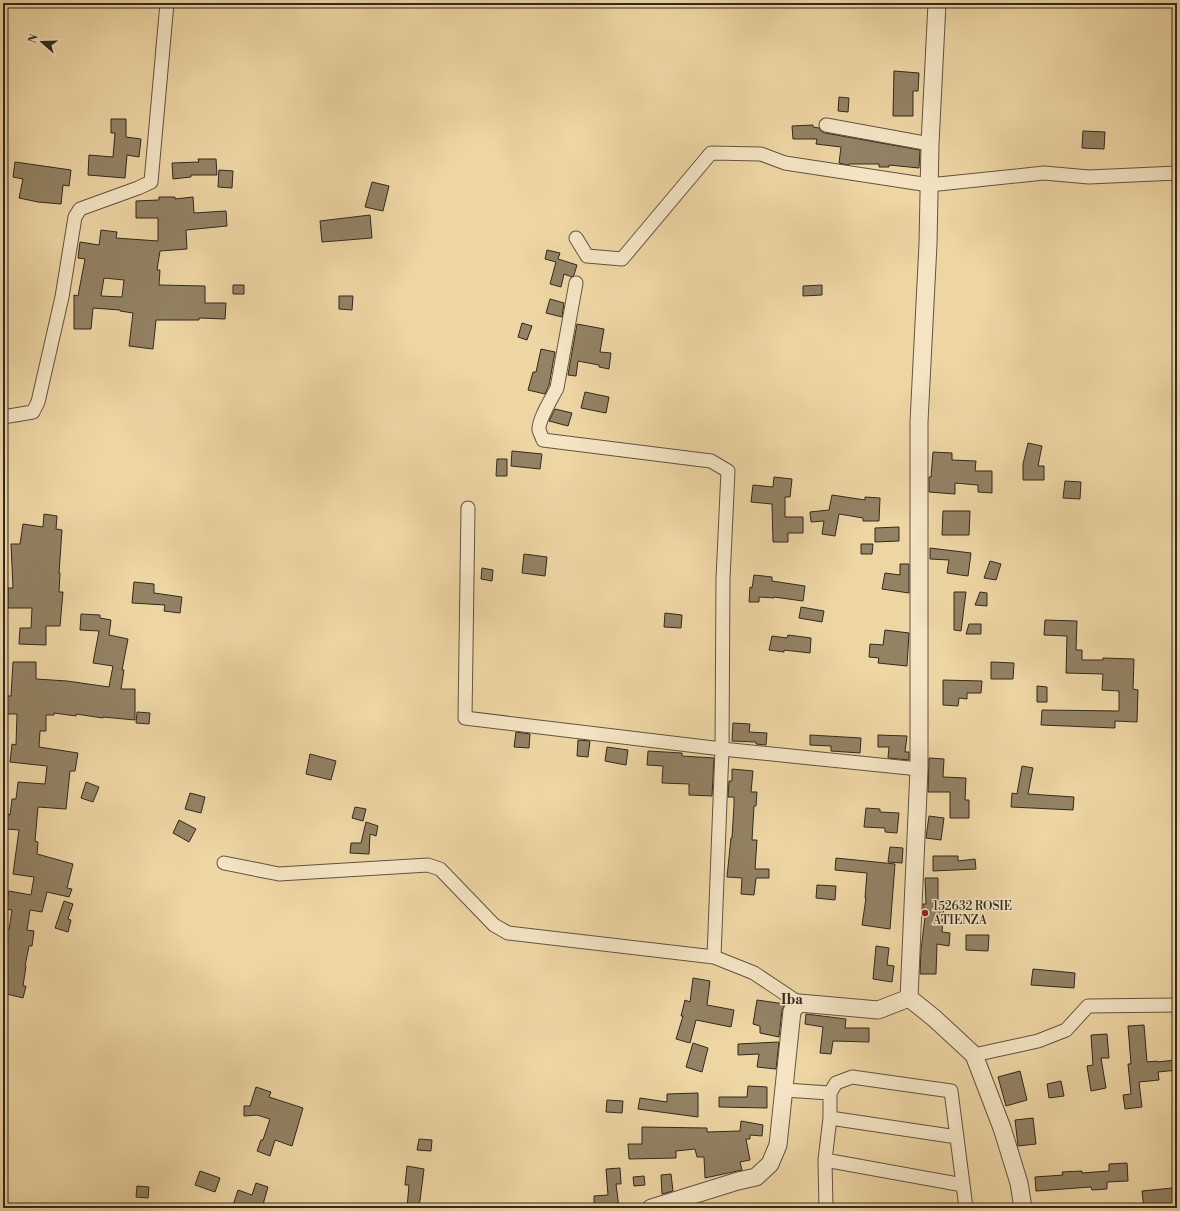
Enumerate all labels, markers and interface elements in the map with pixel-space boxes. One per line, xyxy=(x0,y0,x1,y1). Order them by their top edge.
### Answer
north arrow xyxy=(22,22,62,62)
text: N xyxy=(25,32,42,45)
place label: 152632 ROSIE ATIENZA xyxy=(932,899,1012,928)
marker: 152632 ROSIE ATIENZA xyxy=(920,908,930,918)
district label: Iba xyxy=(781,991,803,1009)

